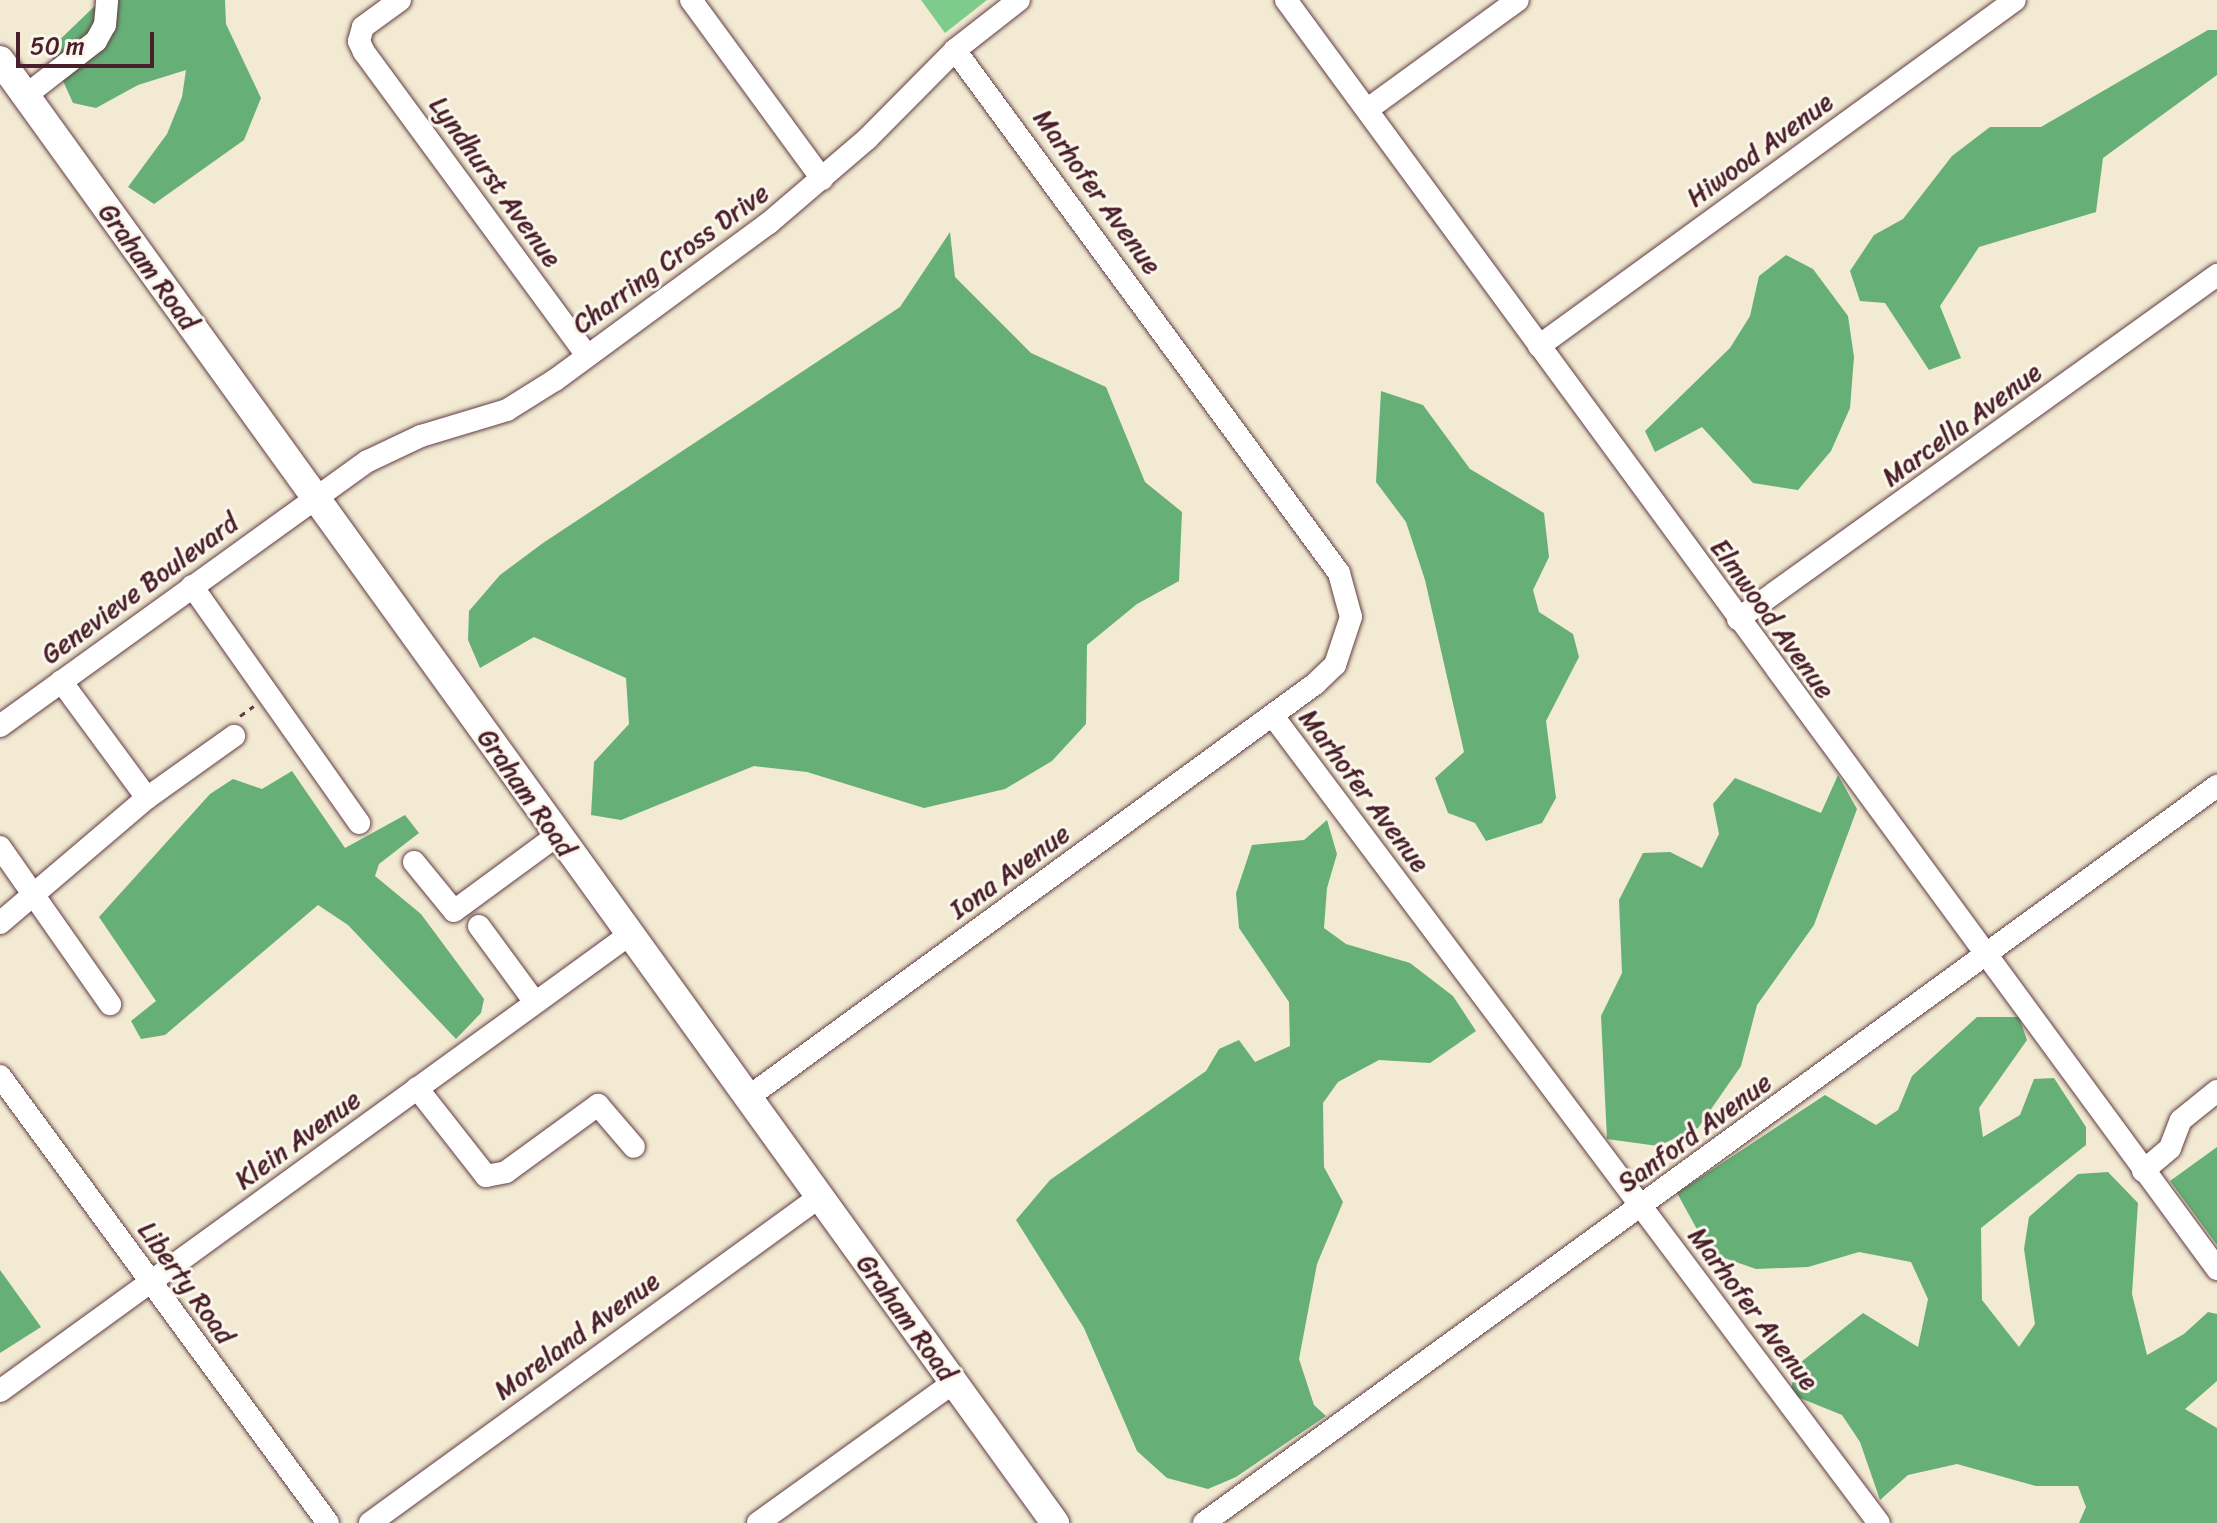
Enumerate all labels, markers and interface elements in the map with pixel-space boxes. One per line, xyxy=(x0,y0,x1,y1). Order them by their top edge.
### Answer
scale bar xyxy=(20,16,158,66)
text: 50 m xyxy=(30,25,85,67)
street label: Hiwood Avenue xyxy=(1681,87,1839,213)
street label: Lyndhurst Avenue xyxy=(423,91,567,273)
street label: Marhofer Avenue xyxy=(1027,104,1167,280)
street label: Charring Cross Drive xyxy=(567,178,775,340)
street label: Graham Road xyxy=(92,198,204,336)
street label: Marcella Avenue xyxy=(1876,357,2048,493)
street label: Genevieve Boulevard xyxy=(36,507,244,671)
street label: Elmwood Avenue xyxy=(1704,533,1840,705)
street label: Marhofer Avenue xyxy=(1293,703,1435,879)
street label: Graham Road xyxy=(470,723,582,863)
street label: Iona Avenue xyxy=(944,818,1076,926)
street label: Sanford Avenue xyxy=(1612,1067,1778,1199)
street label: Klein Avenue xyxy=(229,1084,367,1196)
street label: Liberty Road xyxy=(131,1216,241,1350)
street label: Marhofer Avenue xyxy=(1682,1221,1824,1397)
street label: Graham Road xyxy=(850,1249,962,1387)
street label: Moreland Avenue xyxy=(488,1266,666,1406)

